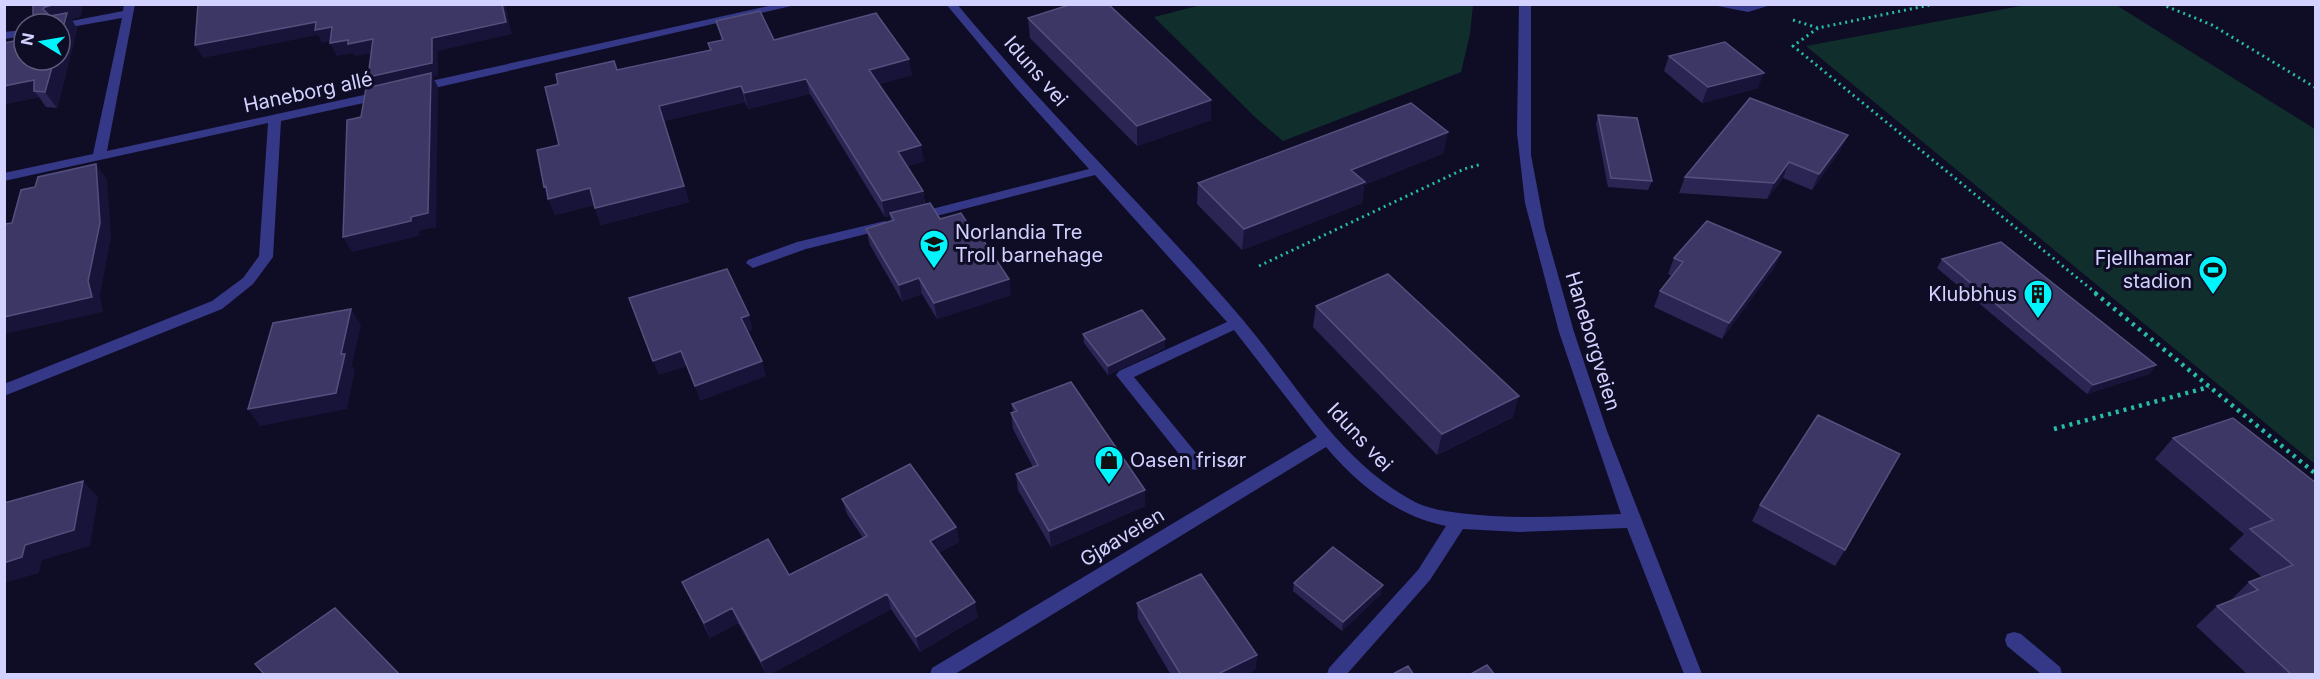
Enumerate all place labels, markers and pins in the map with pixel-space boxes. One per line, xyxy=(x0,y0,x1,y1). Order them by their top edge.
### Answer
place label: Norlandia Tre Troll barnehage xyxy=(955,220,1103,267)
school or university icon: Norlandia Tre Troll barnehage xyxy=(918,228,950,270)
place label: Fjellhamar stadion xyxy=(2095,246,2192,293)
sports icon: Fjellhamar stadion xyxy=(2197,254,2229,296)
building icon: Klubbhus xyxy=(2022,278,2054,320)
place label: Klubbhus xyxy=(1928,282,2017,306)
shop icon: Oasen frisør xyxy=(1093,444,1125,486)
place label: Oasen frisør xyxy=(1130,448,1247,472)

